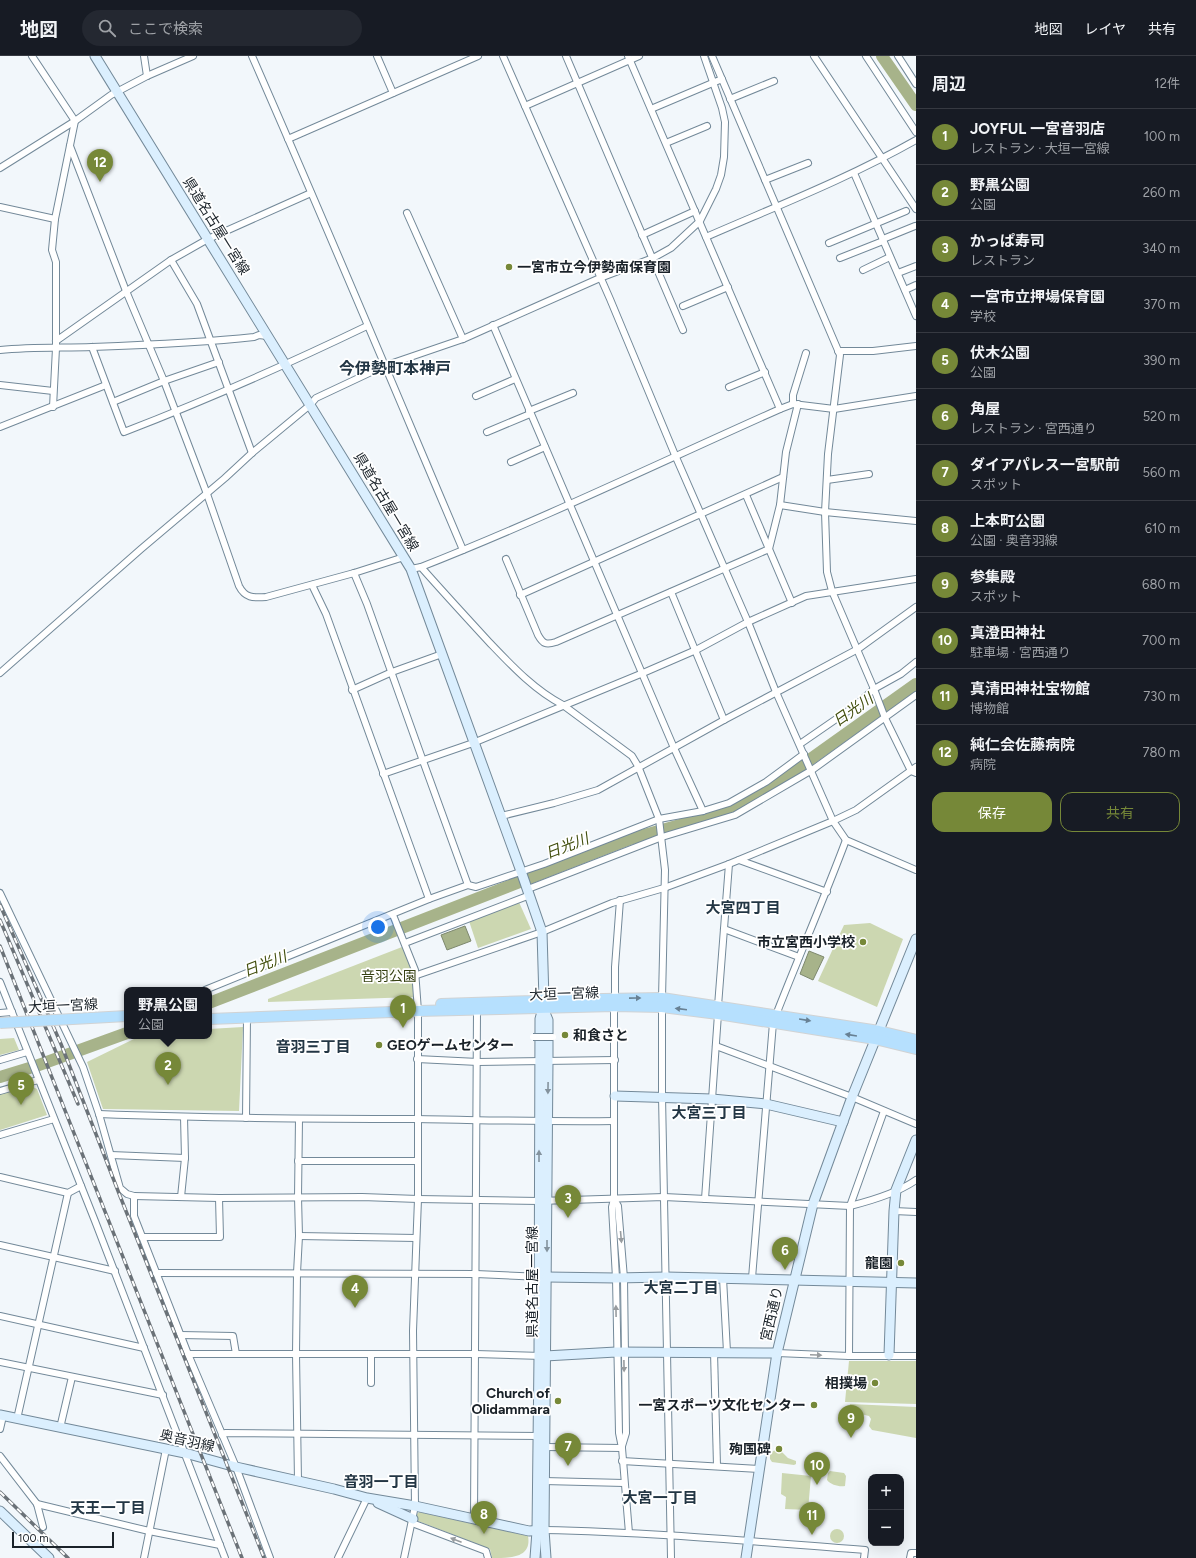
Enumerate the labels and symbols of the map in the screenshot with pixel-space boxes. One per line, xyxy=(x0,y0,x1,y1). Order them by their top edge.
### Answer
pin: 12 xyxy=(87,149,113,182)
street label: 県道名古屋一宮線 xyxy=(179,174,253,278)
place label: 一宮市立今伊勢南保育園 xyxy=(517,259,671,276)
marker: 一宮市立今伊勢南保育園 xyxy=(504,262,514,272)
district label: 今伊勢町本神戸 xyxy=(339,359,451,378)
street label: 県道名古屋一宮線 xyxy=(350,450,422,554)
water label: 日光川 xyxy=(829,689,878,730)
water label: 日光川 xyxy=(543,829,593,862)
district label: 大宮四丁目 xyxy=(705,899,781,917)
your location xyxy=(368,917,388,937)
place label: 市立宮西小学校 xyxy=(757,934,855,951)
marker: 市立宮西小学校 xyxy=(858,937,868,947)
water label: 日光川 xyxy=(241,947,291,980)
park label: 音羽公園 xyxy=(361,968,417,985)
street label: 大垣一宮線 xyxy=(529,984,599,1004)
pin: 1 xyxy=(390,995,416,1028)
one-way arrow xyxy=(629,995,642,1001)
street label: 大垣一宮線 xyxy=(28,996,98,1016)
one-way arrow xyxy=(675,1006,687,1012)
one-way arrow xyxy=(799,1017,811,1023)
place label: 和食さと xyxy=(573,1027,629,1044)
marker: 和食さと xyxy=(560,1030,570,1040)
one-way arrow xyxy=(844,1032,857,1038)
place label: GEOゲームセンター xyxy=(387,1037,514,1054)
district label: 音羽三丁目 xyxy=(275,1038,351,1056)
marker: GEOゲームセンター xyxy=(374,1040,384,1050)
pin: 2 xyxy=(155,1052,181,1085)
pin: 5 xyxy=(8,1072,34,1105)
one-way arrow xyxy=(545,1082,551,1095)
district label: 大宮三丁目 xyxy=(671,1104,747,1122)
one-way arrow xyxy=(536,1149,542,1162)
pin: 3 xyxy=(555,1185,581,1218)
street label: 県道名古屋一宮線 xyxy=(524,1226,541,1338)
one-way arrow xyxy=(617,1231,624,1243)
pin: 6 xyxy=(772,1237,798,1270)
one-way arrow xyxy=(544,1240,550,1253)
place label: 龍園 xyxy=(865,1255,893,1272)
marker: 龍園 xyxy=(896,1258,906,1268)
pin: 4 xyxy=(342,1275,368,1308)
district label: 大宮二丁目 xyxy=(643,1279,719,1297)
street label: 宮西通り xyxy=(757,1285,787,1343)
one-way arrow xyxy=(613,1304,619,1317)
one-way arrow xyxy=(810,1352,823,1358)
one-way arrow xyxy=(621,1360,628,1372)
place label: 相撲場 xyxy=(825,1375,867,1392)
marker: 相撲場 xyxy=(870,1378,880,1388)
place label: Church of Olidammara xyxy=(471,1385,550,1418)
marker: Church of Olidammara xyxy=(553,1396,563,1406)
place label: 一宮スポーツ文化センター xyxy=(638,1397,806,1414)
marker: 一宮スポーツ文化センター xyxy=(809,1400,819,1410)
pin: 9 xyxy=(838,1405,864,1438)
street label: 奥音羽線 xyxy=(158,1426,216,1456)
pin: 7 xyxy=(555,1433,581,1466)
place label: 殉国碑 xyxy=(729,1441,771,1458)
marker: 殉国碑 xyxy=(774,1444,784,1454)
pin: 10 xyxy=(804,1452,830,1485)
district label: 音羽一丁目 xyxy=(343,1473,419,1491)
district label: 大宮一丁目 xyxy=(622,1489,698,1507)
district label: 天王一丁目 xyxy=(70,1499,146,1517)
pin: 8 xyxy=(471,1501,497,1534)
pin: 11 xyxy=(799,1502,825,1535)
scale bar xyxy=(12,1530,114,1549)
one-way arrow xyxy=(449,1536,461,1542)

